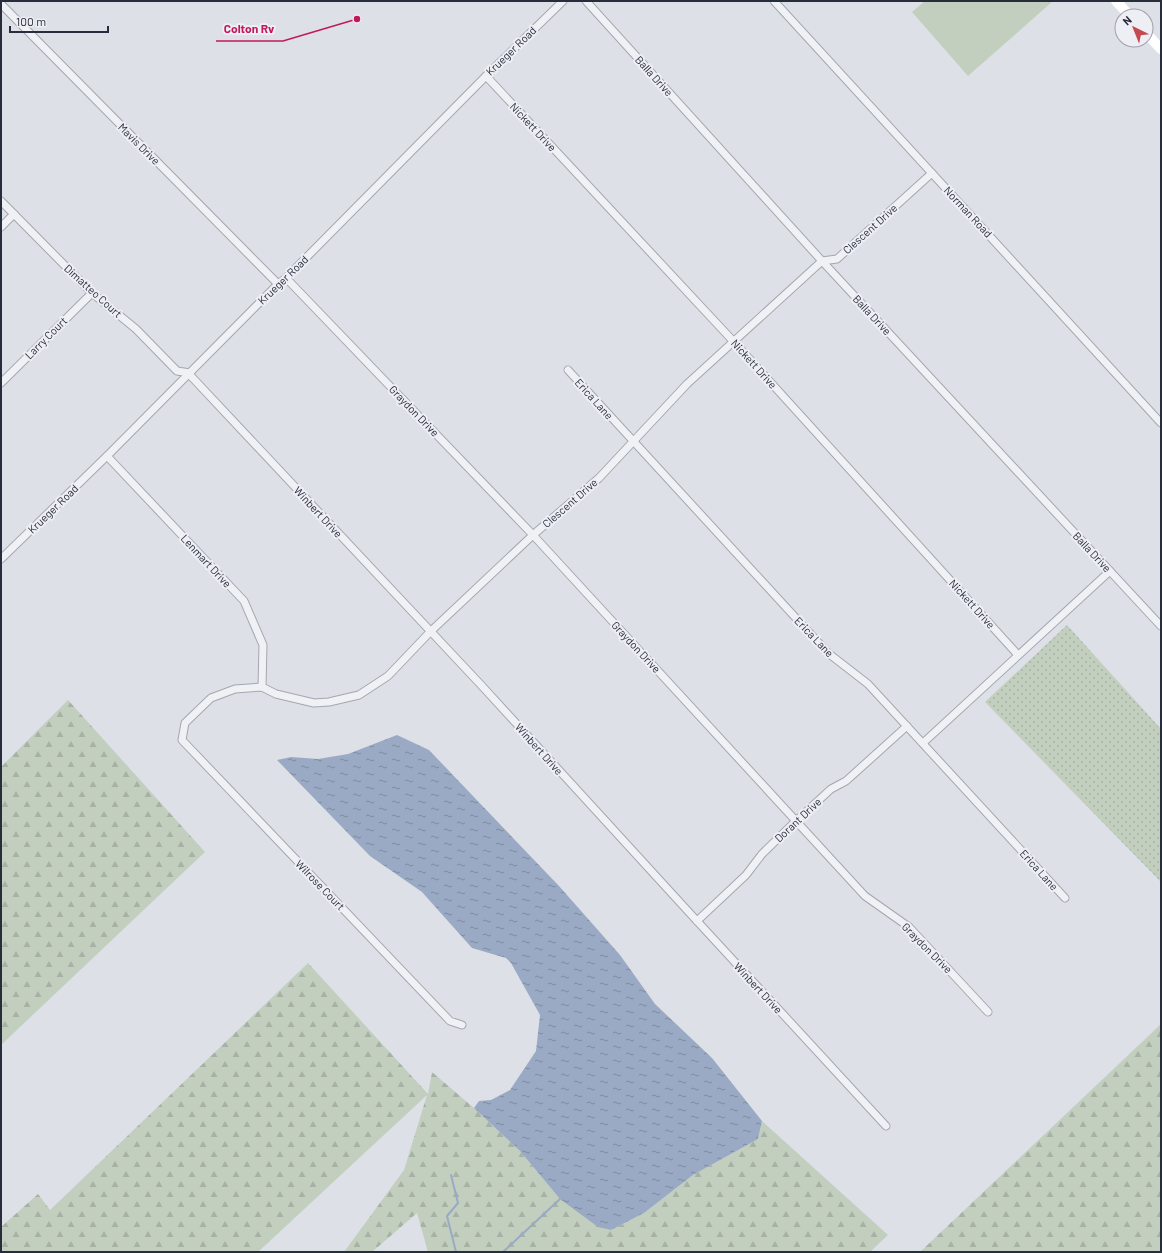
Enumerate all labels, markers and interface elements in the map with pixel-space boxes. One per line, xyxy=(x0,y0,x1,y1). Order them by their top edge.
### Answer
scale bar xyxy=(10,8,108,34)
north arrow xyxy=(1114,8,1154,48)
text: N xyxy=(1120,13,1134,28)
text: 100 m xyxy=(16,14,46,28)
callout: Colton Rv xyxy=(216,17,283,41)
text: Colton Rv xyxy=(224,21,274,35)
street label: Krueger Road xyxy=(483,23,538,78)
street label: Balla Drive xyxy=(633,53,676,99)
street label: Nickett Drive xyxy=(508,100,559,154)
street label: Mavis Drive xyxy=(116,120,163,167)
street label: Norman Road xyxy=(942,184,995,240)
street label: Clescent Drive xyxy=(840,201,900,256)
street label: Krueger Road xyxy=(255,252,310,307)
street label: Dimatteo Court xyxy=(62,261,125,320)
street label: Balla Drive xyxy=(851,292,894,337)
street label: Larry Court xyxy=(22,314,69,361)
street label: Nickett Drive xyxy=(729,336,780,391)
street label: Erica Lane xyxy=(573,376,616,422)
street label: Graydon Drive xyxy=(387,382,442,439)
street label: Clescent Drive xyxy=(540,475,600,530)
street label: Krueger Road xyxy=(25,481,80,536)
street label: Winbert Drive xyxy=(291,483,345,540)
street label: Balla Drive xyxy=(1071,529,1114,574)
street label: Lenmart Drive xyxy=(179,531,234,590)
street label: Nickett Drive xyxy=(947,576,998,631)
street label: Erica Lane xyxy=(792,614,837,659)
street label: Graydon Drive xyxy=(609,618,664,675)
street label: Winbert Drive xyxy=(513,720,566,777)
street label: Dorant Drive xyxy=(772,795,824,845)
street label: Erica Lane xyxy=(1018,847,1061,893)
street label: Wilrose Court xyxy=(293,857,348,913)
street label: Graydon Drive xyxy=(899,920,955,976)
street label: Winbert Drive xyxy=(731,959,785,1016)

